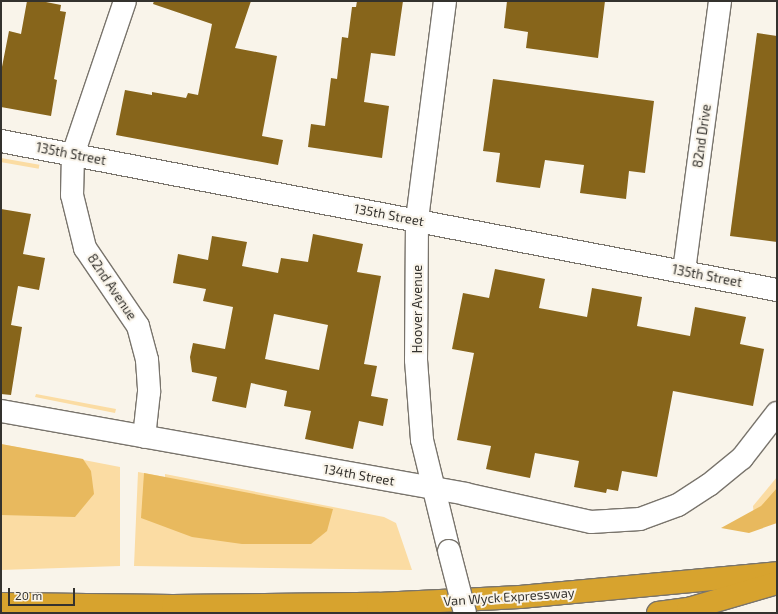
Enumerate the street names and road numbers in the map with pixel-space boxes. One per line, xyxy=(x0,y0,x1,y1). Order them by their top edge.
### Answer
street label: 82nd Drive xyxy=(690,103,714,169)
street label: 135th Street xyxy=(35,140,107,168)
street label: 135th Street xyxy=(353,201,425,229)
street label: 82nd Avenue xyxy=(84,251,140,323)
street label: 135th Street xyxy=(671,262,743,290)
street label: Hoover Avenue xyxy=(409,265,425,353)
street label: 134th Street xyxy=(322,461,396,489)
street label: Van Wyck Expressway xyxy=(443,585,575,609)

